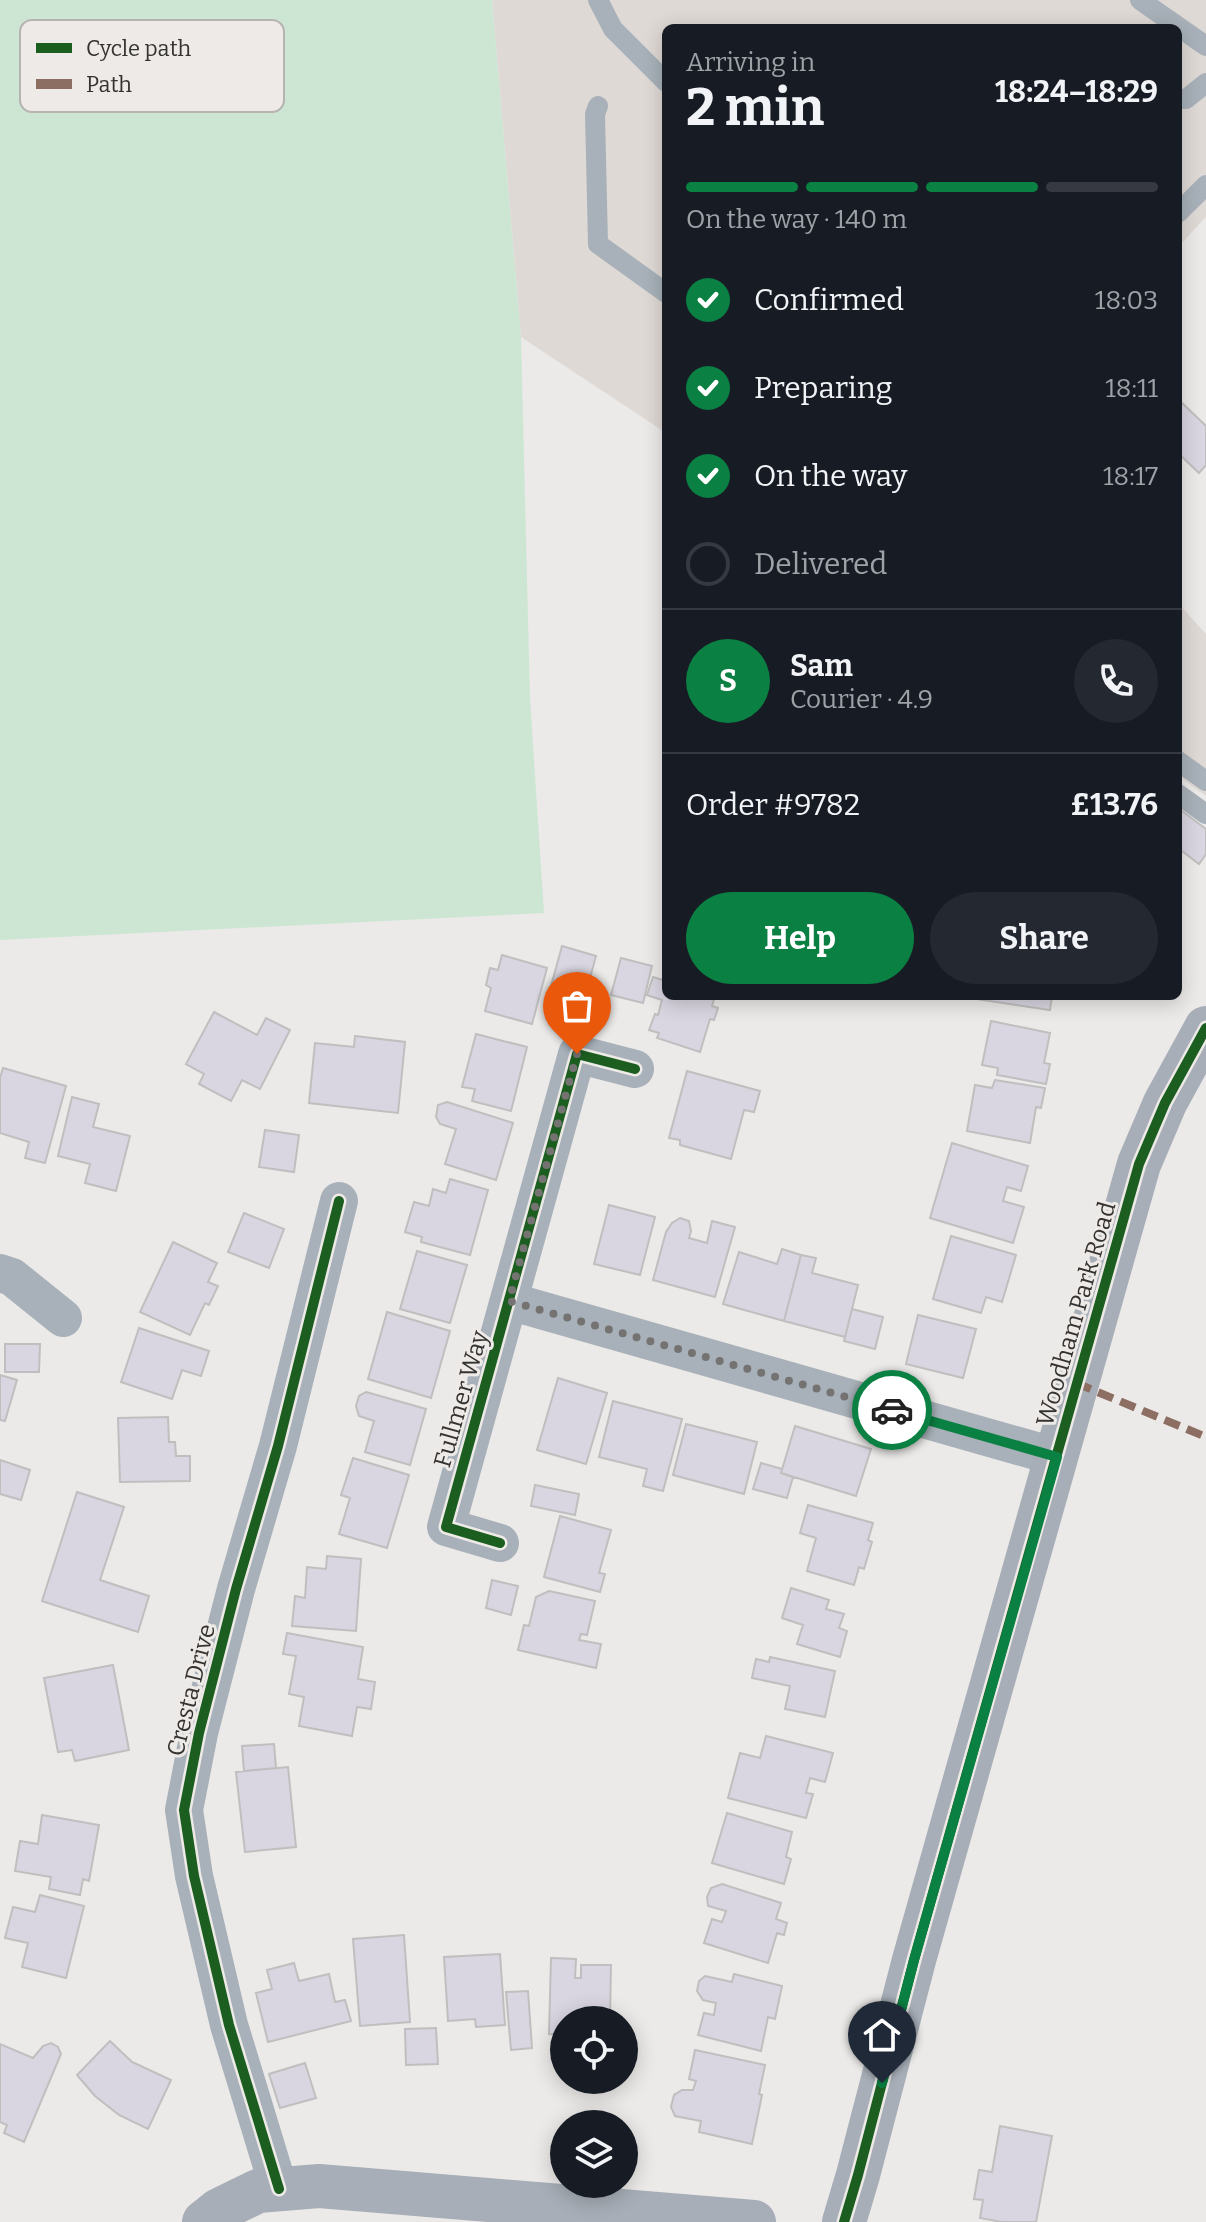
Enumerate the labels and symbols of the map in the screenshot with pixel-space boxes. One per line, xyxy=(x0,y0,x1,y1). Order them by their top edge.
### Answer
legend xyxy=(20,20,284,112)
text: Cycle path xyxy=(86,35,191,62)
text: Path xyxy=(86,71,132,98)
pin xyxy=(543,972,611,1054)
street label: Woodham Park Road xyxy=(1031,1199,1121,1429)
street label: Fullmer Way xyxy=(428,1327,494,1471)
courier xyxy=(852,1370,932,1450)
street label: Cresta Drive xyxy=(161,1621,221,1759)
pin xyxy=(848,2001,916,2083)

